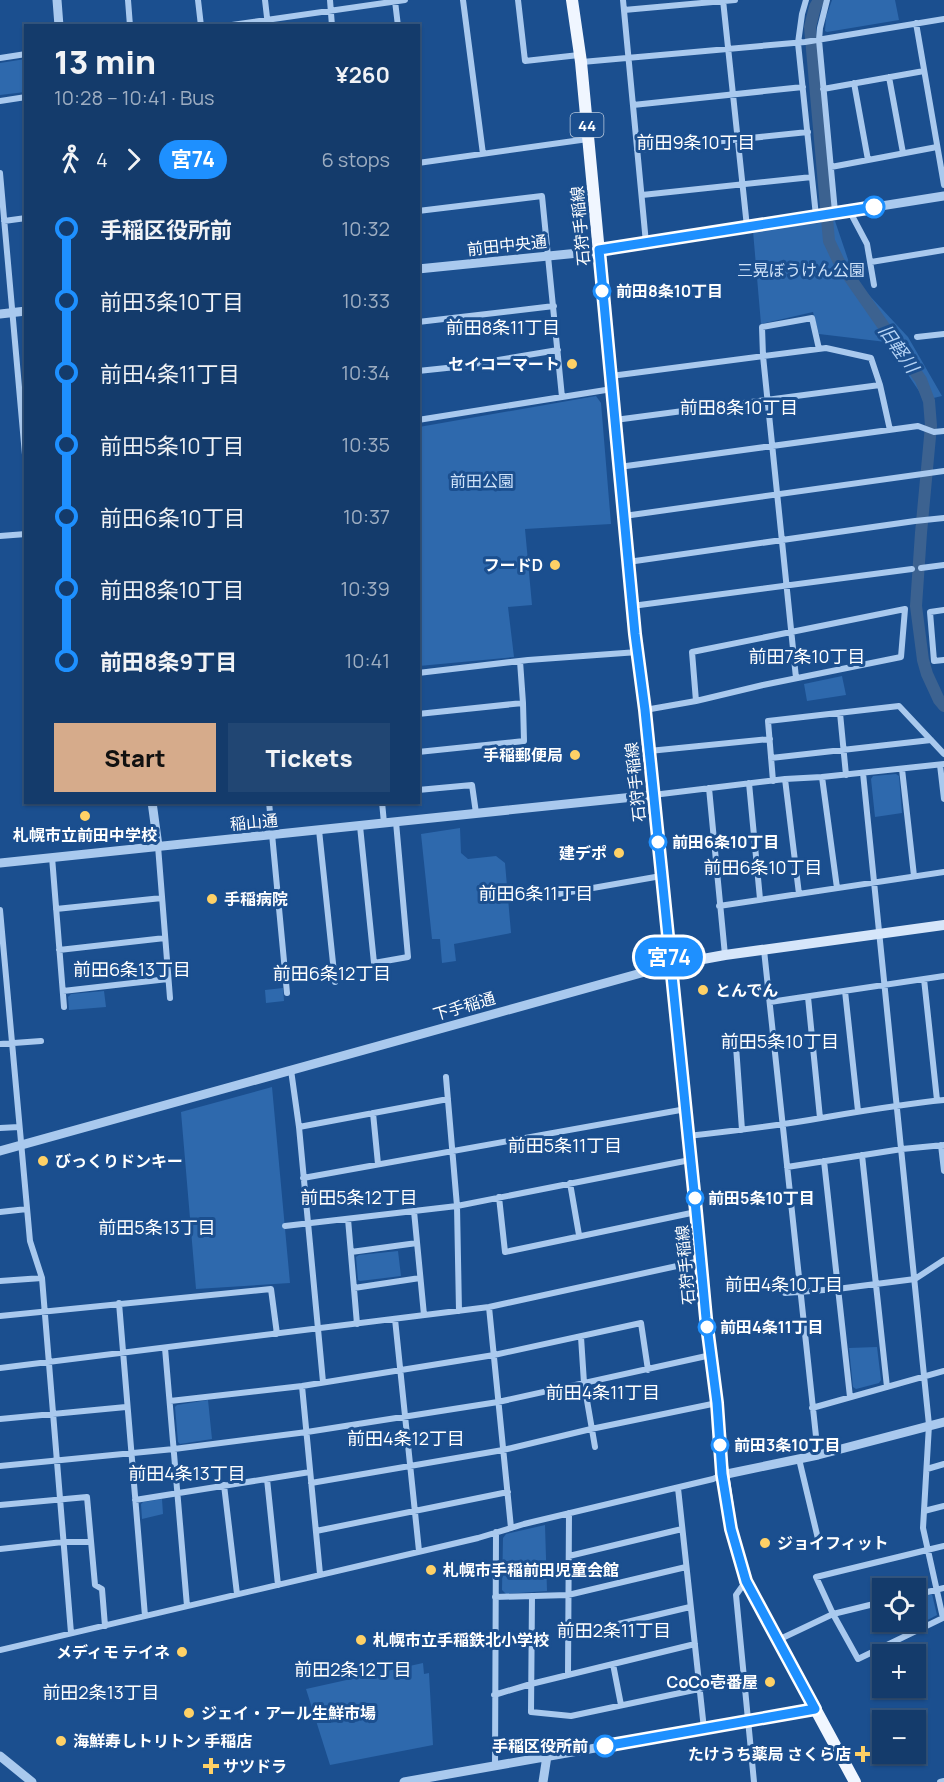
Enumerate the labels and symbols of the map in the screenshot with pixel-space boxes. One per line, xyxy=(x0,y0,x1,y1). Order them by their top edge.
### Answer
road number: 44 xyxy=(570,113,604,137)
district label: 前田9条10丁目 xyxy=(636,130,756,154)
street label: 石狩手稲線 xyxy=(566,185,594,267)
unlabelled marker xyxy=(863,196,885,218)
street label: 前田中央通 xyxy=(466,230,548,260)
park label: 三晃ぼうけん公園 xyxy=(737,259,865,281)
place label: 前田8条10丁目 xyxy=(616,280,723,302)
marker: 前田8条10丁目 xyxy=(593,282,611,300)
district label: 前田8条11丁目 xyxy=(446,315,560,339)
water label: 旧軽川 xyxy=(874,319,925,379)
place label: セイコーマート xyxy=(448,353,560,375)
marker: セイコーマート xyxy=(565,357,579,371)
district label: 前田8条10丁目 xyxy=(680,395,798,419)
park label: 前田公園 xyxy=(450,470,514,492)
place label: フードD xyxy=(484,554,543,576)
marker: フードD xyxy=(548,558,562,572)
district label: 前田7条10丁目 xyxy=(748,644,866,668)
street label: 石狩手稲線 xyxy=(620,741,650,823)
place label: 手稲郵便局 xyxy=(483,744,563,766)
marker: 手稲郵便局 xyxy=(568,748,582,762)
marker: 札幌市立前田中学校 xyxy=(78,809,92,823)
street label: 稲山通 xyxy=(229,809,279,835)
place label: 札幌市立前田中学校 xyxy=(13,824,157,846)
place label: 前田6条10丁目 xyxy=(672,831,779,853)
marker: 前田6条10丁目 xyxy=(649,833,667,851)
place label: 建デポ xyxy=(559,842,607,864)
marker: 建デポ xyxy=(612,846,626,860)
district label: 前田6条10丁目 xyxy=(703,855,823,879)
district label: 前田6条11丁目 xyxy=(478,881,594,905)
place label: 手稲病院 xyxy=(224,888,288,910)
marker: 手稲病院 xyxy=(205,892,219,906)
line badge: 宮74 xyxy=(634,938,704,976)
district label: 前田6条13丁目 xyxy=(73,957,191,981)
district label: 前田6条12丁目 xyxy=(273,961,391,985)
place label: とんでん xyxy=(715,979,778,1001)
marker: とんでん xyxy=(696,983,710,997)
street label: 下手稲通 xyxy=(430,987,498,1025)
district label: 前田5条10丁目 xyxy=(721,1029,839,1053)
district label: 前田5条11丁目 xyxy=(508,1133,622,1157)
place label: びっくりドンキー xyxy=(55,1150,183,1172)
marker: びっくりドンキー xyxy=(36,1154,50,1168)
district label: 前田5条12丁目 xyxy=(300,1185,418,1209)
place label: 前田5条10丁目 xyxy=(708,1187,815,1209)
marker: 前田5条10丁目 xyxy=(686,1189,704,1207)
district label: 前田5条13丁目 xyxy=(98,1215,216,1239)
street label: 石狩手稲線 xyxy=(671,1224,699,1306)
district label: 前田4条10丁目 xyxy=(725,1272,843,1296)
place label: 前田4条11丁目 xyxy=(720,1316,824,1338)
marker: 前田4条11丁目 xyxy=(698,1318,716,1336)
district label: 前田4条11丁目 xyxy=(546,1380,660,1404)
district label: 前田4条12丁目 xyxy=(347,1426,465,1450)
place label: 前田3条10丁目 xyxy=(734,1434,841,1456)
marker: 前田3条10丁目 xyxy=(711,1436,729,1454)
district label: 前田4条13丁目 xyxy=(128,1461,246,1485)
place label: ジョイフィット xyxy=(777,1532,889,1554)
marker: ジョイフィット xyxy=(758,1536,772,1550)
place label: 札幌市手稲前田児童会館 xyxy=(443,1559,619,1581)
marker: 札幌市手稲前田児童会館 xyxy=(424,1563,438,1577)
district label: 前田2条11丁目 xyxy=(557,1618,671,1642)
place label: 札幌市立手稲鉄北小学校 xyxy=(373,1629,549,1651)
marker: 札幌市立手稲鉄北小学校 xyxy=(354,1633,368,1647)
place label: メディモ テイネ xyxy=(56,1641,170,1663)
marker: メディモ テイネ xyxy=(175,1645,189,1659)
district label: 前田2条12丁目 xyxy=(294,1657,412,1681)
place label: CoCo壱番屋 xyxy=(667,1671,758,1693)
marker: CoCo壱番屋 xyxy=(763,1675,777,1689)
district label: 前田2条13丁目 xyxy=(42,1680,160,1704)
place label: ジェイ・アール生鮮市場 xyxy=(201,1702,376,1724)
marker: ジェイ・アール生鮮市場 xyxy=(182,1706,196,1720)
place label: 海鮮寿しトリトン 手稲店 xyxy=(73,1730,252,1752)
marker: 海鮮寿しトリトン 手稲店 xyxy=(54,1734,68,1748)
place label: 手稲区役所前 xyxy=(492,1735,588,1757)
marker: 手稲区役所前 xyxy=(594,1735,616,1757)
place label: たけうち薬局 さくら店 xyxy=(688,1743,851,1765)
marker: たけうち薬局 さくら店 xyxy=(856,1747,870,1761)
place label: サツドラ xyxy=(223,1755,287,1777)
marker: サツドラ xyxy=(204,1759,218,1773)

